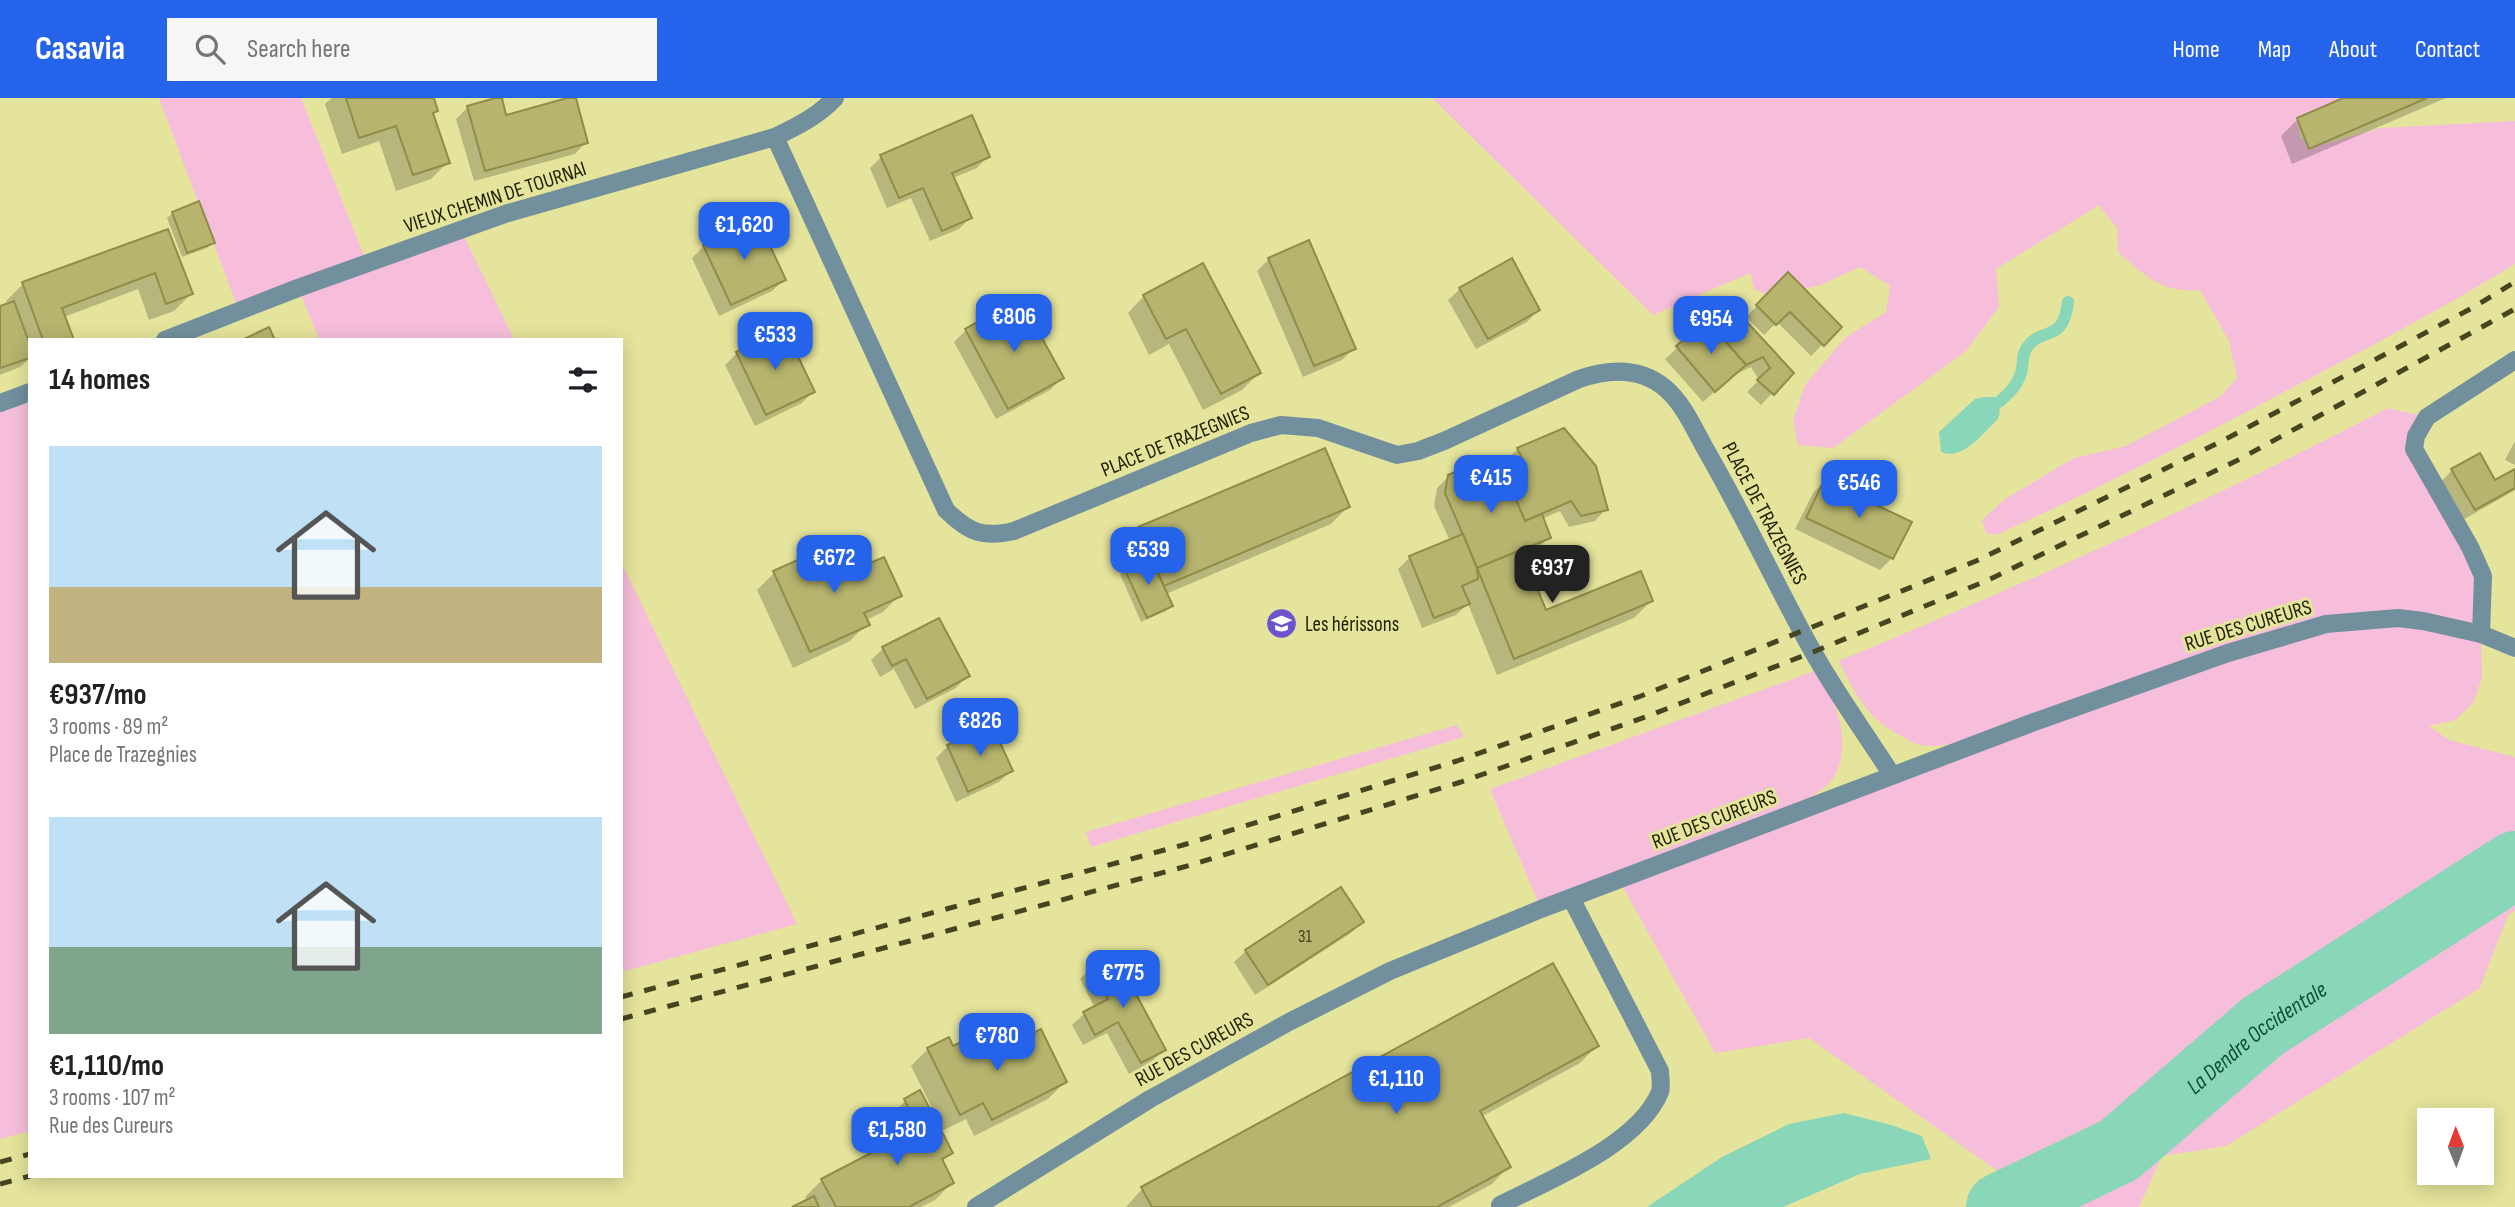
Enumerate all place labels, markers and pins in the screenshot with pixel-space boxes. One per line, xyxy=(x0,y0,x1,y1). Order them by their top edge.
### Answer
pin: €1,620 xyxy=(687,202,801,262)
pin: €806 xyxy=(973,294,1055,354)
pin: €954 xyxy=(1670,296,1752,356)
pin: €533 xyxy=(734,313,816,372)
pin: €415 xyxy=(1450,456,1532,515)
pin: €546 xyxy=(1818,460,1900,520)
pin: €539 xyxy=(1107,528,1189,587)
pin: €672 xyxy=(793,536,875,595)
pin: €937 xyxy=(1511,546,1593,605)
school or university icon: Les hérissons xyxy=(1265,607,1299,641)
place label: Les hérissons xyxy=(1305,612,1399,637)
pin: €826 xyxy=(939,698,1021,758)
pin: €775 xyxy=(1082,950,1164,1010)
pin: €780 xyxy=(956,1014,1038,1073)
pin: €1,110 xyxy=(1339,1056,1453,1116)
pin: €1,580 xyxy=(840,1108,954,1167)

